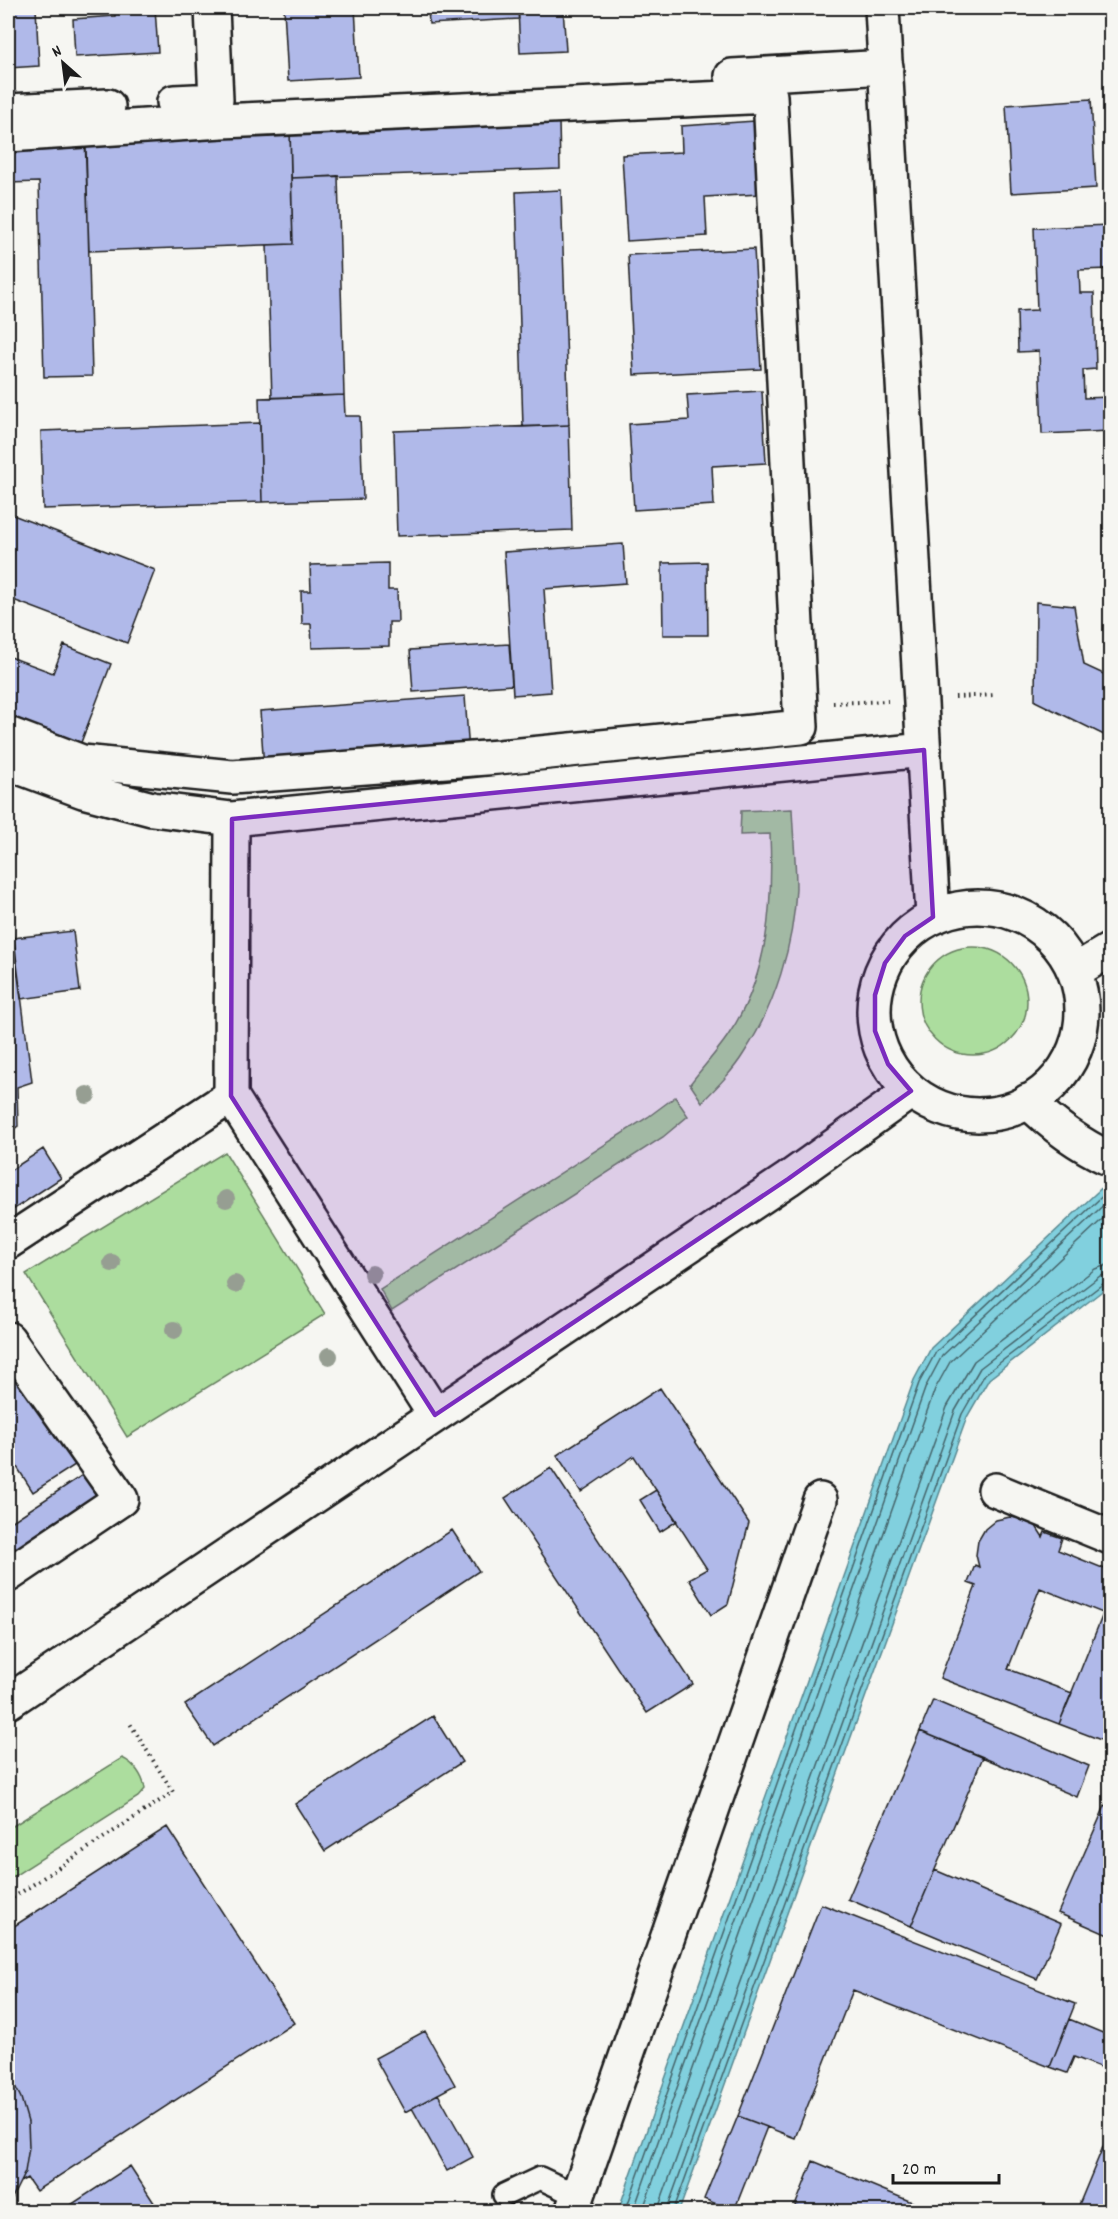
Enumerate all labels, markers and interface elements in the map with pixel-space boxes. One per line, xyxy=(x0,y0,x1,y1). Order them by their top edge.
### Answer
north arrow xyxy=(33,33,93,93)
text: N xyxy=(48,40,66,64)
scale bar xyxy=(893,2147,1000,2185)
text: 20 m xyxy=(902,2158,936,2183)

